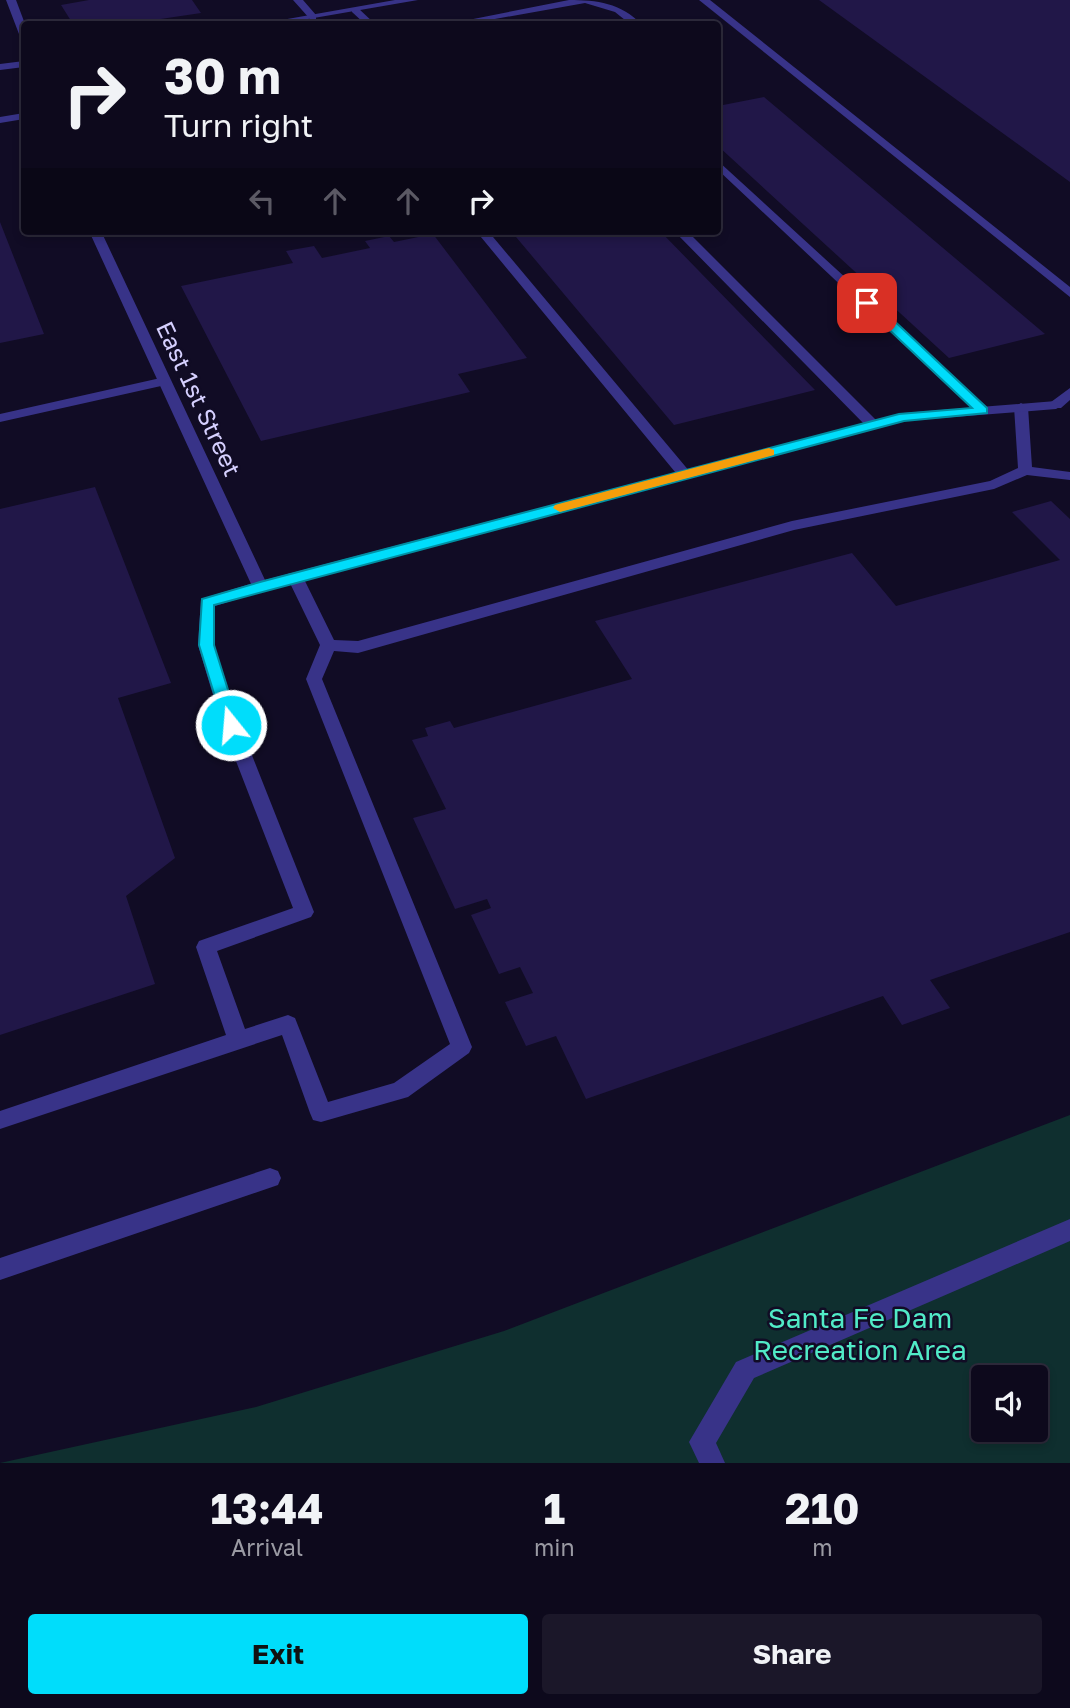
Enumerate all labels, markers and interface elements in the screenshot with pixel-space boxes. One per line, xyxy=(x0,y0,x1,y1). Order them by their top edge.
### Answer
text: 30 m xyxy=(164,46,281,105)
icon: right xyxy=(49,49,140,140)
text: Turn right xyxy=(164,106,313,144)
icon: left xyxy=(243,182,281,220)
icon: ahead xyxy=(316,182,354,220)
icon: ahead xyxy=(389,182,427,220)
icon: right xyxy=(462,182,500,220)
pin xyxy=(837,273,897,333)
icon: arrive xyxy=(848,284,886,322)
street label: East 1st Street xyxy=(151,316,248,480)
position arrow xyxy=(194,688,268,762)
park label: Santa Fe Dam Recreation Area xyxy=(753,1301,967,1366)
map controls xyxy=(971,1365,1048,1442)
button: sound xyxy=(971,1365,1048,1442)
text: 13:44 xyxy=(210,1483,324,1533)
text: 1 xyxy=(544,1483,565,1533)
text: 210 xyxy=(785,1483,860,1533)
text: Arrival xyxy=(231,1533,303,1561)
text: min xyxy=(534,1533,575,1561)
text: m xyxy=(812,1533,833,1561)
button: Exit xyxy=(28,1614,528,1694)
button: Share xyxy=(542,1614,1042,1694)

